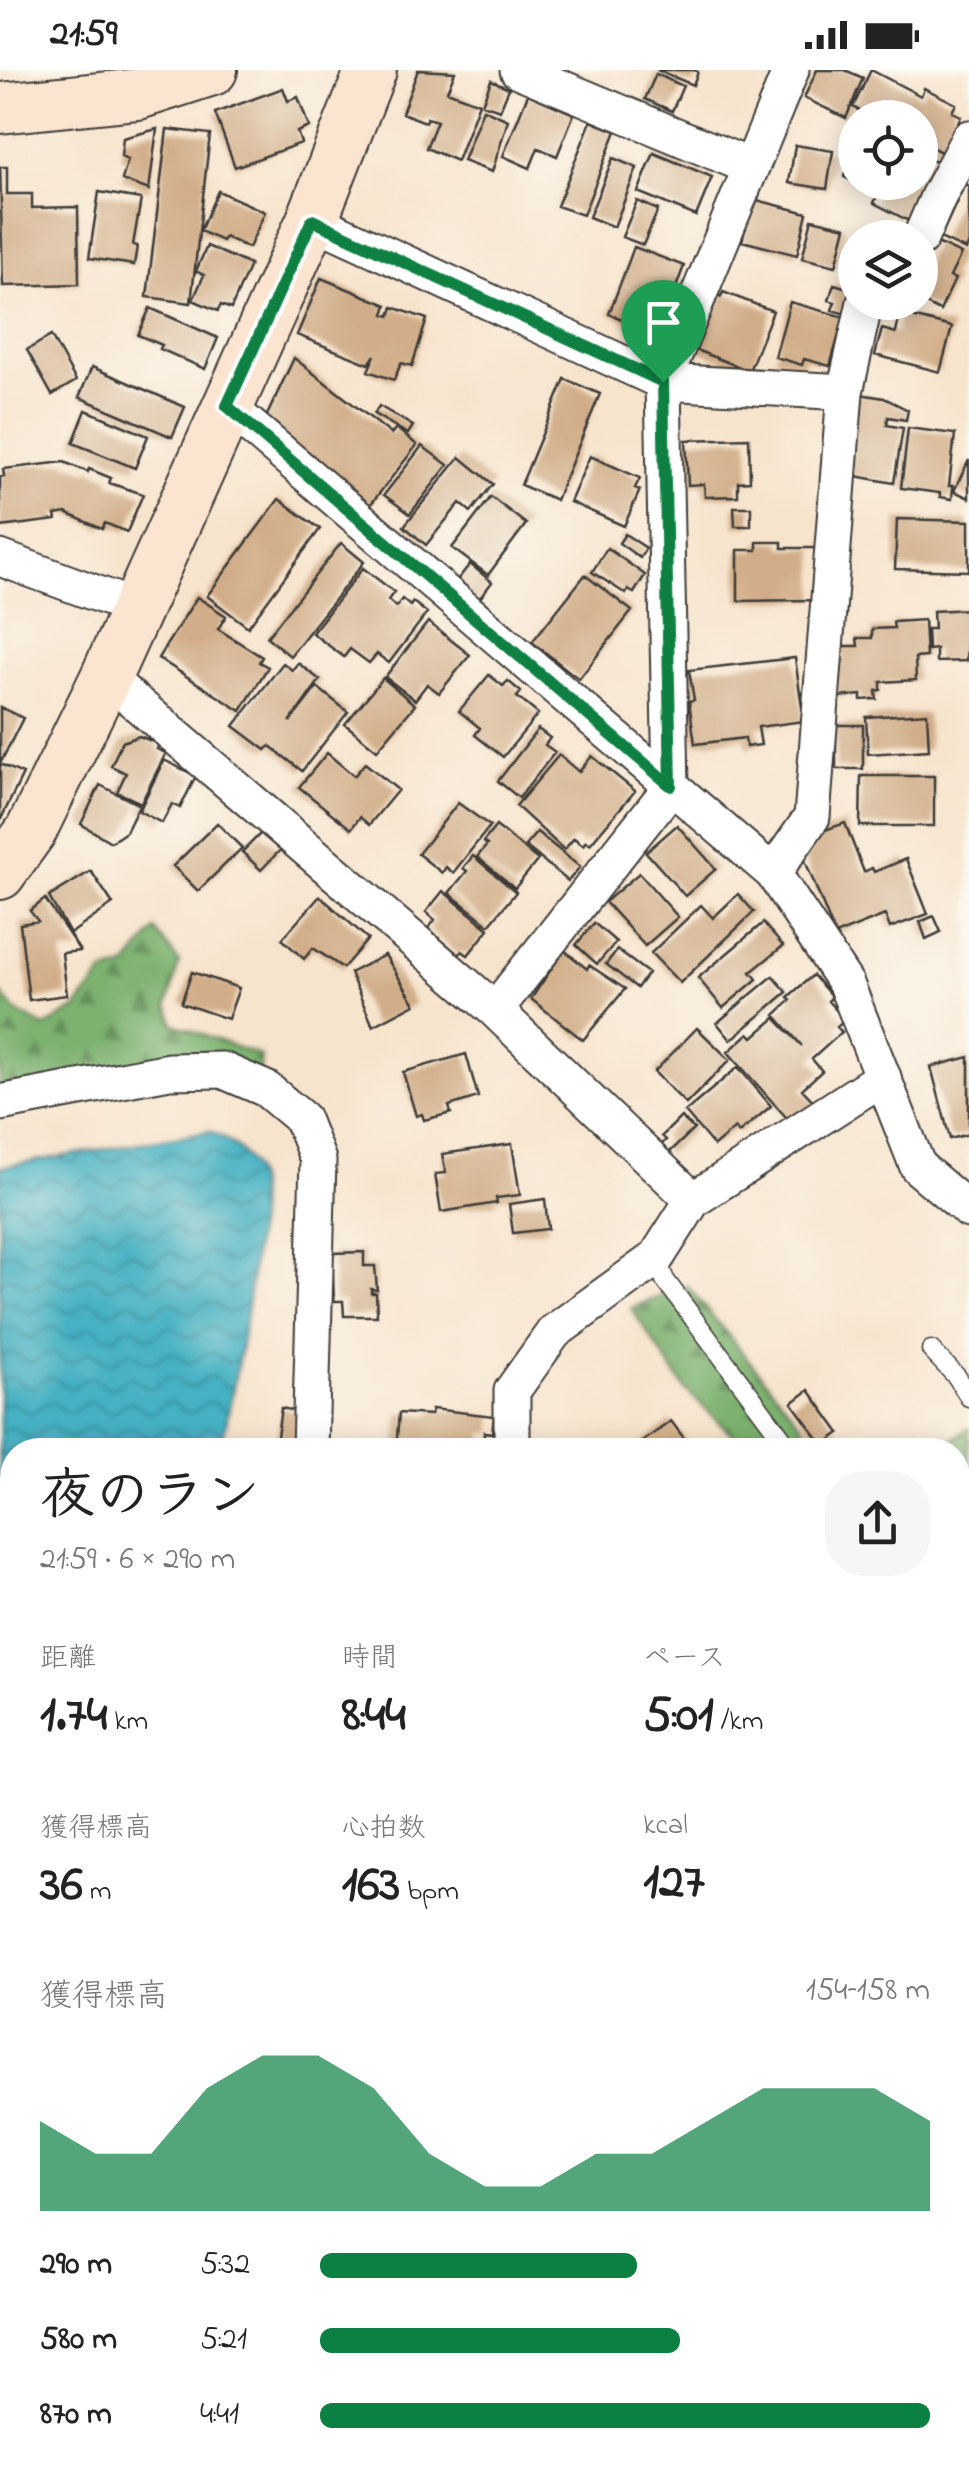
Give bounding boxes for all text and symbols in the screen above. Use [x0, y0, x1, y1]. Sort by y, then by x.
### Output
text: 21:59 [50, 7, 117, 63]
map controls [838, 100, 938, 320]
button: locate [838, 100, 938, 200]
button: layers [838, 220, 938, 320]
pin [621, 280, 706, 383]
icon: arrive [636, 295, 691, 350]
text: 夜のラン [40, 1459, 260, 1539]
button: share [825, 1471, 930, 1576]
text: 21:59 · 6 × 290 m [40, 1537, 235, 1584]
text: 距離 [40, 1639, 96, 1680]
text: 時間 [342, 1639, 398, 1680]
text: ペース [643, 1639, 726, 1680]
text: 1.74 [40, 1680, 107, 1753]
text: 8:44 [342, 1680, 406, 1753]
text: 5:01 [643, 1680, 714, 1753]
text: km [107, 1702, 148, 1743]
text: /km [714, 1702, 763, 1743]
text: kcal [643, 1806, 688, 1847]
text: 獲得標高 [40, 1809, 152, 1850]
text: 心拍数 [342, 1809, 426, 1850]
text: 127 [643, 1847, 705, 1920]
text: 36 [40, 1850, 83, 1923]
text: 163 [342, 1850, 400, 1923]
text: m [83, 1872, 111, 1913]
text: bpm [400, 1872, 459, 1913]
text: 154–158 m [806, 1968, 930, 2015]
text: 獲得標高 [40, 1974, 168, 2021]
text: 290 m [40, 2242, 112, 2289]
text: 5:32 [200, 2242, 250, 2289]
text: 580 m [40, 2317, 117, 2364]
text: 5:21 [200, 2317, 247, 2364]
text: 870 m [40, 2392, 112, 2439]
text: 4:41 [200, 2392, 239, 2439]

